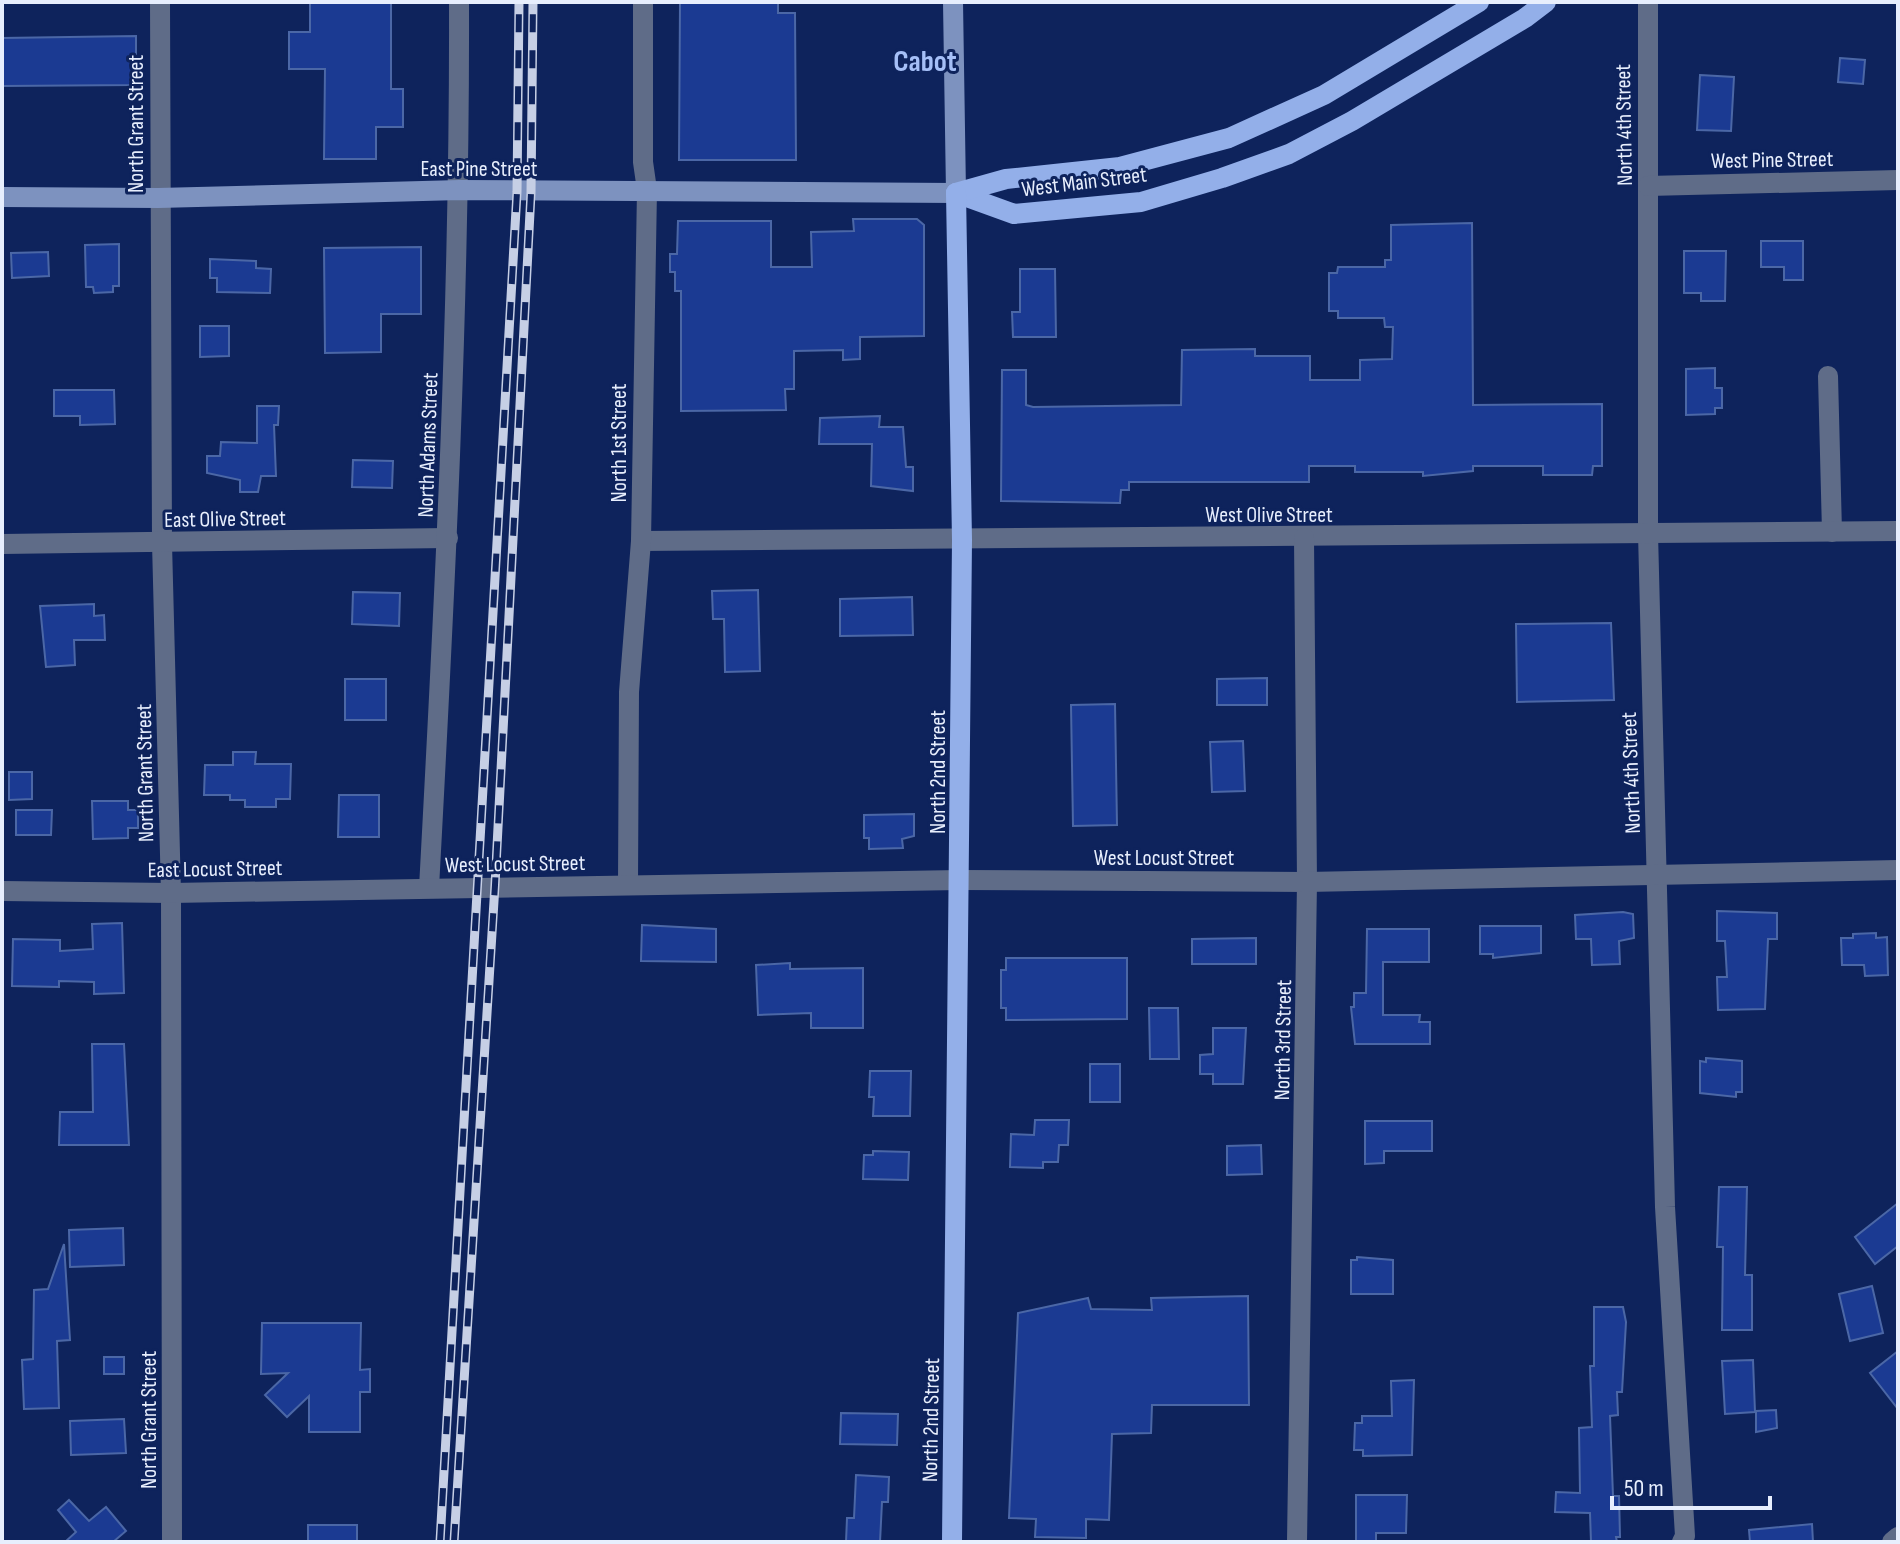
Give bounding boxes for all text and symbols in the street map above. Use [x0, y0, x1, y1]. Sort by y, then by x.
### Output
district label: Cabot [893, 44, 957, 80]
street label: North Grant Street [123, 55, 150, 193]
street label: North 4th Street [1610, 64, 1639, 186]
street label: West Pine Street [1711, 146, 1834, 175]
street label: East Pine Street [421, 156, 538, 183]
street label: West Main Street [1020, 161, 1149, 204]
street label: North Adams Street [412, 372, 445, 518]
street label: North 1st Street [606, 383, 633, 502]
street label: West Olive Street [1205, 502, 1333, 529]
street label: East Olive Street [164, 505, 286, 534]
street label: North Grant Street [131, 703, 160, 842]
street label: North 2nd Street [925, 710, 952, 834]
street label: North 4th Street [1616, 711, 1647, 834]
street label: West Locust Street [1094, 845, 1235, 872]
street label: West Locust Street [445, 850, 586, 879]
street label: East Locust Street [147, 855, 283, 884]
street label: North 3rd Street [1269, 979, 1298, 1101]
street label: North Grant Street [136, 1351, 163, 1489]
street label: North 2nd Street [917, 1357, 946, 1482]
scale bar [1612, 1460, 1770, 1510]
text: 50 m [1624, 1474, 1664, 1503]

